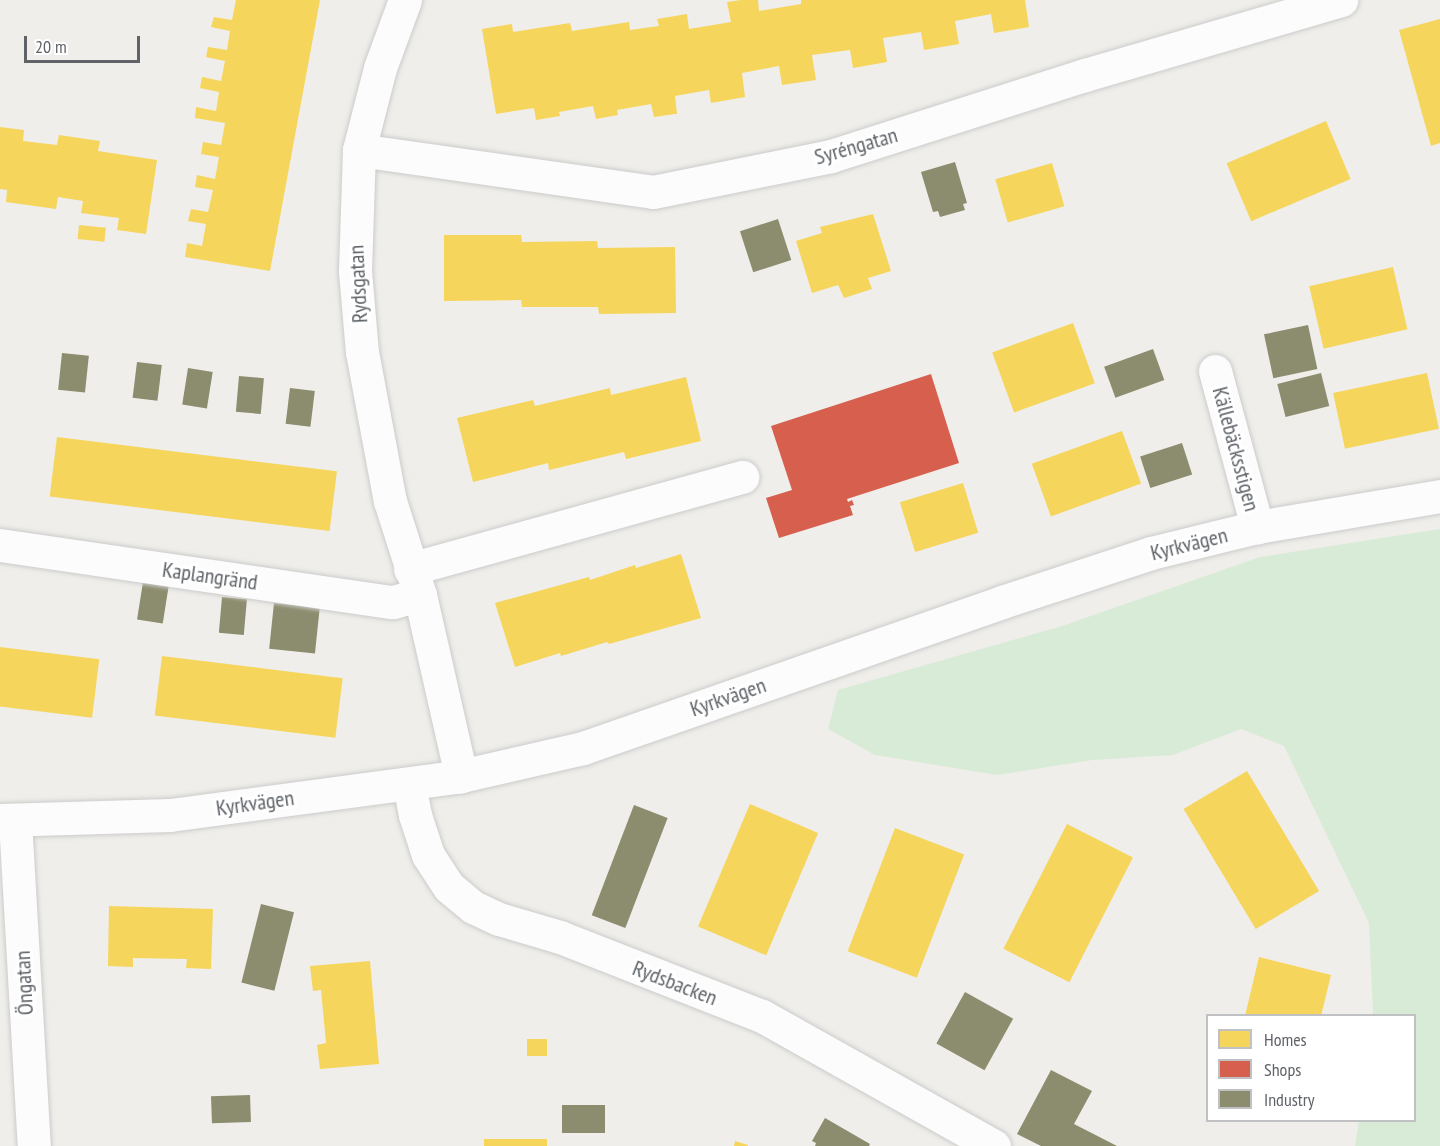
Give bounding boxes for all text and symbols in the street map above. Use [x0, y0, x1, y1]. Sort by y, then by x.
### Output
scale bar [27, 24, 142, 62]
text: 20 m [35, 35, 67, 58]
street label: Syréngatan [811, 122, 901, 170]
street label: Rydsgatan [343, 244, 373, 324]
street label: Källebäcksstigen [1207, 384, 1265, 514]
street label: Kyrkvägen [1148, 522, 1230, 566]
street label: Kaplangränd [161, 556, 259, 596]
street label: Kyrkvägen [687, 672, 769, 722]
street label: Kyrkvägen [214, 784, 296, 822]
street label: Öngatan [9, 950, 39, 1016]
street label: Rydsbacken [629, 955, 721, 1011]
legend [1206, 1014, 1416, 1122]
text: Homes [1264, 1028, 1307, 1051]
text: Shops [1264, 1058, 1301, 1081]
text: Industry [1264, 1088, 1314, 1111]

